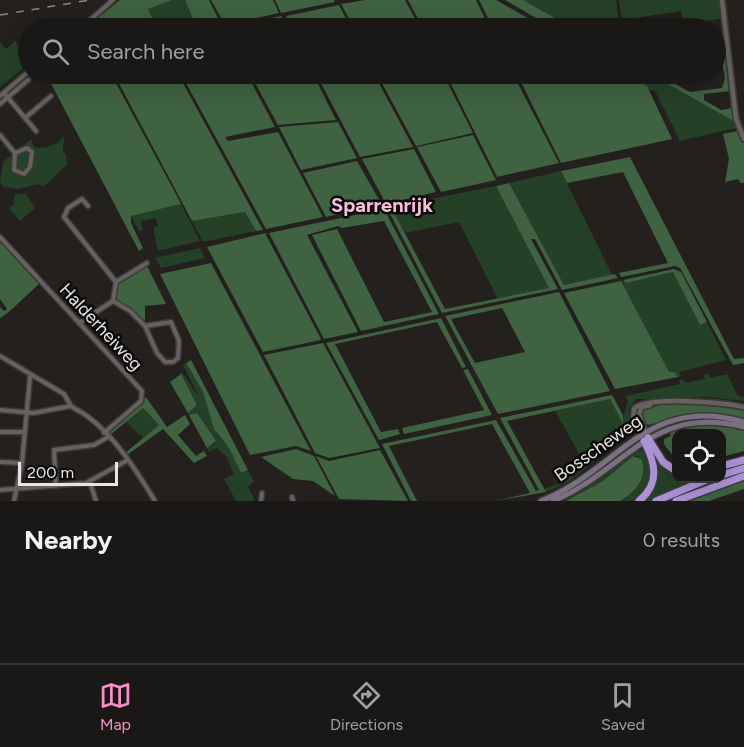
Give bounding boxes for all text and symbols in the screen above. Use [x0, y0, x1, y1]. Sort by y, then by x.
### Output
search box [18, 18, 726, 84]
icon: search [39, 35, 72, 68]
text: Search here [87, 38, 205, 65]
district label: Sparrenrijk [331, 193, 433, 217]
street label: Halderheiweg [55, 279, 147, 375]
street label: Bosscheweg [550, 410, 646, 486]
map controls [672, 429, 726, 483]
button: locate [672, 429, 726, 483]
scale bar [18, 459, 118, 486]
text: 200 m [27, 463, 74, 482]
text: Nearby [24, 524, 112, 556]
text: 0 results [643, 528, 720, 552]
tab: Map [99, 679, 132, 734]
tab: Directions [330, 679, 403, 734]
tab: Saved [601, 679, 645, 734]

